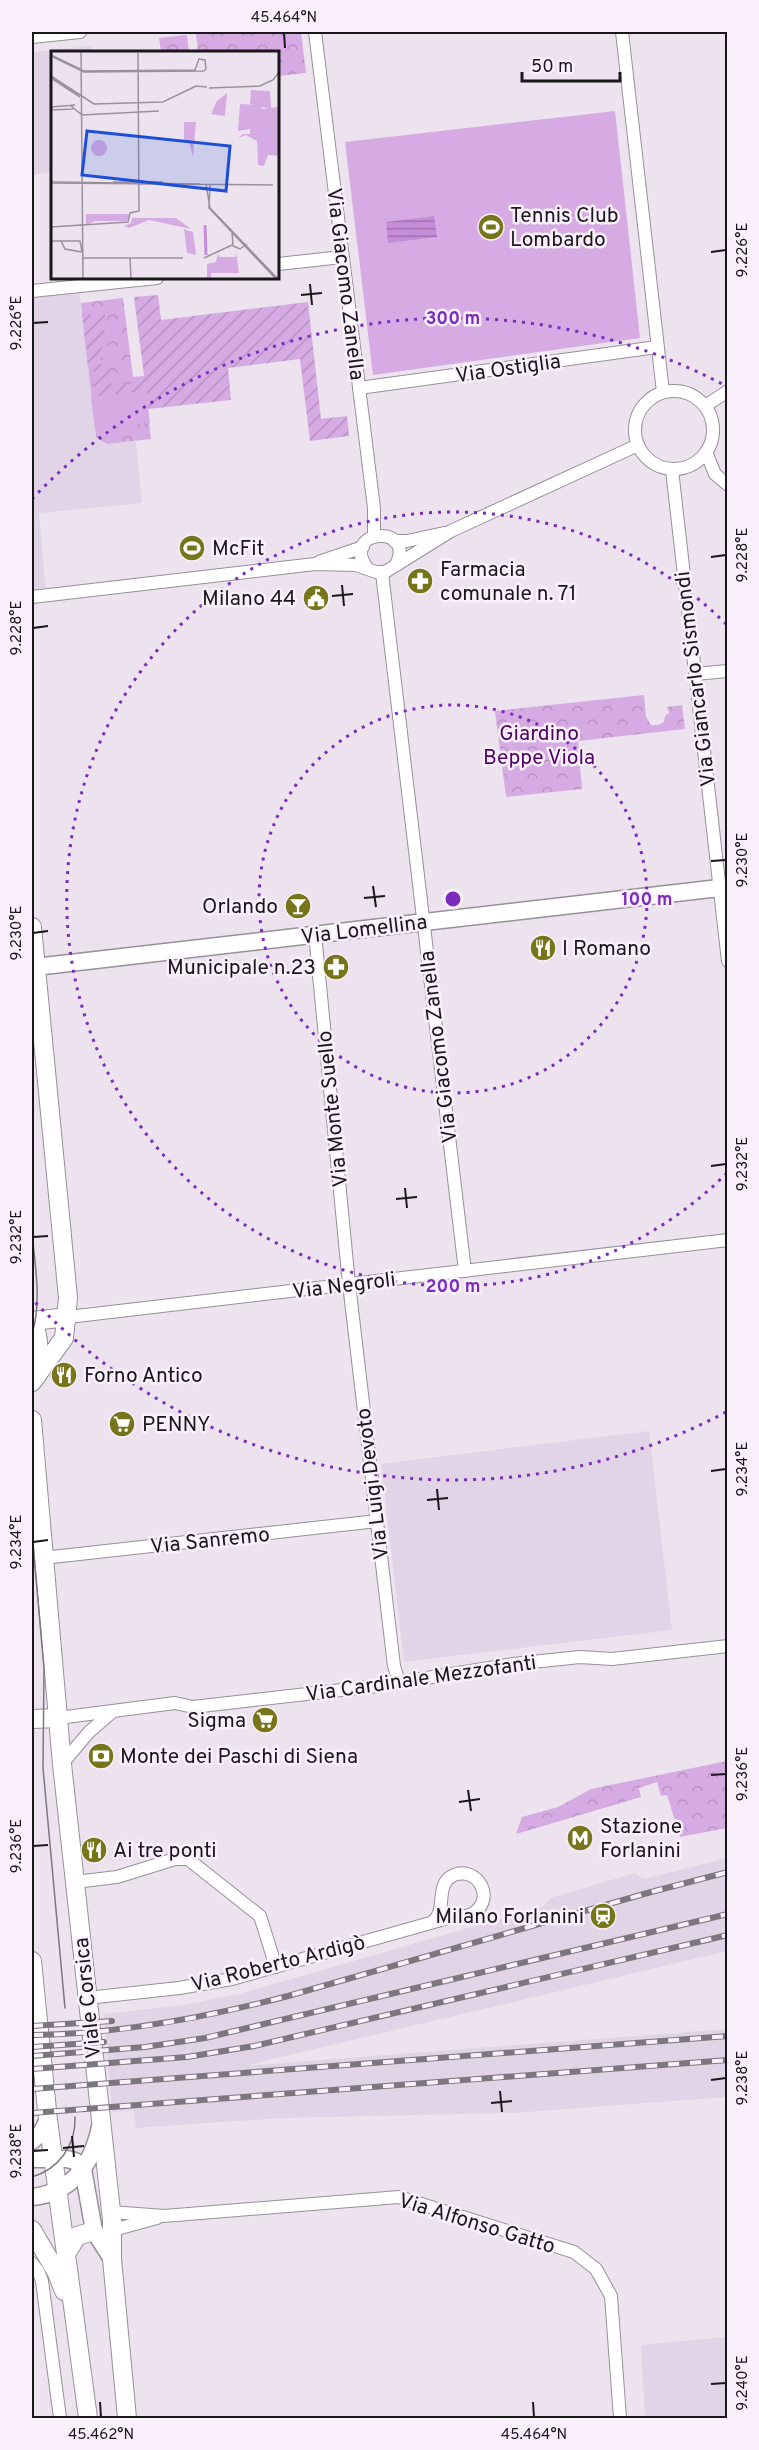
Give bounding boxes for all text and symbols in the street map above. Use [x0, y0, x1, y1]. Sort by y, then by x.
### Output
text: 45.464°N [251, 9, 317, 28]
scale bar [522, 45, 620, 83]
inset map [51, 51, 279, 279]
text: 50 m [531, 56, 573, 79]
street label: Via Giacomo Zanella [319, 186, 370, 382]
place label: Tennis Club Lombardo [510, 203, 619, 254]
sports icon: Tennis Club Lombardo [476, 212, 506, 242]
text: 9.226°E [734, 223, 753, 277]
text: 9.226°E [8, 296, 27, 350]
text: 300 m [426, 308, 480, 331]
street label: Via Ostiglia [454, 349, 563, 390]
text: 9.228°E [734, 528, 753, 582]
sports icon: McFit [177, 533, 207, 563]
place label: McFit [212, 536, 265, 563]
place label: Farmacia comunale n. 71 [440, 557, 577, 608]
pharmacy icon: Farmacia comunale n. 71 [405, 566, 435, 596]
street label: Via Giancarlo Sismondi [670, 570, 723, 788]
public building icon: Milano 44 [301, 583, 331, 613]
place label: Milano 44 [202, 586, 296, 613]
text: 9.228°E [8, 601, 27, 655]
park label: Giardino Beppe Viola [483, 721, 595, 772]
text: 9.230°E [734, 832, 753, 888]
centre of rings [443, 889, 463, 909]
text: 100 m [621, 889, 673, 912]
bar icon: Orlando [283, 891, 313, 921]
place label: Orlando [202, 894, 278, 921]
text: 9.230°E [8, 905, 27, 961]
street label: Via Lomellina [299, 909, 429, 952]
restaurant icon: I Romano [528, 933, 558, 963]
place label: I Romano [562, 936, 651, 963]
street label: Via Giacomo Zanella [414, 949, 465, 1145]
pharmacy icon: Municipale n.23 [321, 952, 351, 982]
place label: Municipale n.23 [167, 955, 316, 982]
street label: Via Monte Suello [312, 1029, 355, 1188]
text: 9.232°E [734, 1137, 753, 1191]
text: 9.232°E [8, 1210, 27, 1264]
street label: Via Negroli [291, 1267, 397, 1306]
text: 200 m [425, 1276, 481, 1299]
restaurant icon: Forno Antico [49, 1360, 79, 1390]
place label: Forno Antico [84, 1363, 203, 1390]
street label: Via Luigi Devoto [351, 1406, 396, 1561]
supermarket icon: PENNY [107, 1409, 137, 1439]
place label: PENNY [142, 1412, 210, 1439]
text: 9.234°E [734, 1442, 753, 1496]
text: 9.234°E [8, 1515, 27, 1569]
street label: Via Sanremo [149, 1522, 271, 1561]
street label: Via Cardinale Mezzofanti [304, 1650, 538, 1709]
supermarket icon: Sigma [250, 1705, 280, 1735]
place label: Sigma [187, 1708, 246, 1735]
bank icon: Monte dei Paschi di Siena [86, 1741, 116, 1771]
place label: Monte dei Paschi di Siena [120, 1744, 358, 1771]
text: 9.236°E [734, 1747, 753, 1801]
place label: Stazione Forlanini [600, 1814, 682, 1865]
text: 9.236°E [8, 1819, 27, 1873]
metro station icon: Stazione Forlanini [565, 1823, 595, 1853]
restaurant icon: Ai tre ponti [79, 1835, 109, 1865]
place label: Ai tre ponti [113, 1838, 217, 1865]
station icon: Milano Forlanini [588, 1901, 618, 1931]
place label: Milano Forlanini [435, 1904, 584, 1931]
street label: Via Roberto Ardigò [188, 1930, 368, 1999]
street label: Viale Corsica [69, 1936, 108, 2060]
text: 9.238°E [734, 2051, 753, 2105]
text: 9.238°E [8, 2124, 27, 2178]
street label: Via Alfonso Gatto [395, 2188, 558, 2261]
text: 9.240°E [734, 2355, 753, 2411]
text: 45.462°N [68, 2426, 134, 2445]
text: 45.464°N [501, 2426, 567, 2445]

